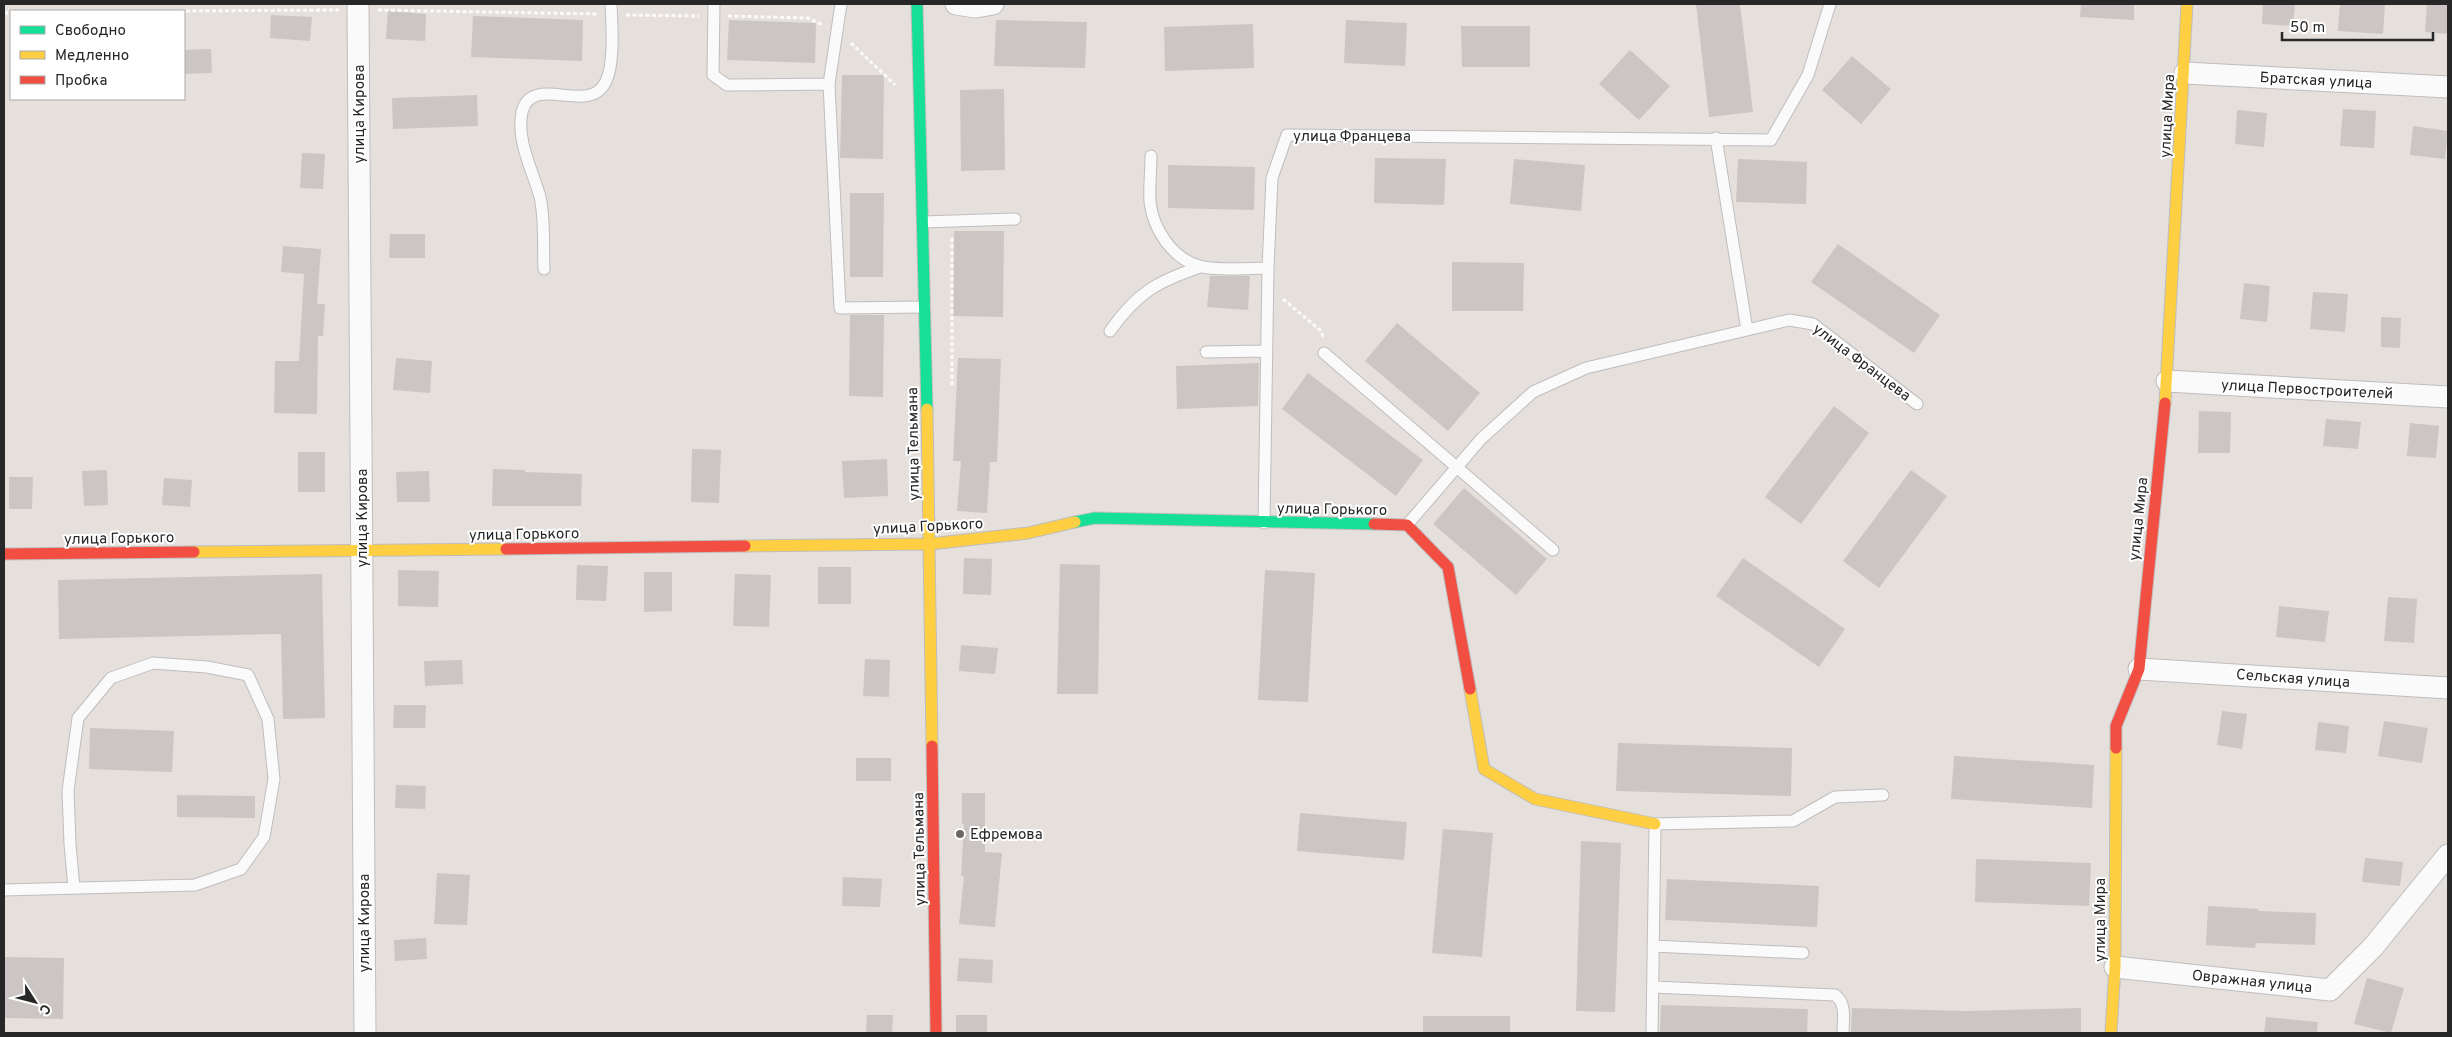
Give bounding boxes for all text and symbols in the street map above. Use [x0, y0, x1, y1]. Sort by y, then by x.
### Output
legend [10, 10, 185, 100]
scale bar [2282, 10, 2433, 42]
text: 50 m [2290, 19, 2325, 38]
text: Свободно [55, 22, 126, 41]
text: Медленно [55, 47, 129, 66]
street label: улица Кирова [351, 65, 370, 163]
street label: Братская улица [2259, 69, 2373, 94]
text: Пробка [55, 72, 107, 91]
street label: улица Мира [2157, 74, 2180, 159]
street label: улица Францева [1293, 128, 1411, 147]
street label: улица Францева [1808, 320, 1914, 406]
street label: улица Первостроителей [2220, 376, 2394, 404]
street label: улица Тельмана [904, 387, 925, 501]
street label: улица Кирова [354, 469, 373, 567]
street label: улица Мира [2126, 476, 2153, 562]
street label: улица Горького [1277, 500, 1387, 521]
street label: улица Горького [872, 515, 984, 540]
street label: улица Горького [469, 525, 579, 546]
street label: улица Горького [64, 529, 174, 550]
street label: Сельская улица [2235, 666, 2351, 693]
street label: улица Тельмана [910, 792, 931, 906]
place label: Ефремова [970, 826, 1043, 845]
marker: Ефремова [954, 828, 966, 840]
street label: улица Кирова [356, 874, 375, 972]
street label: улица Мира [2092, 878, 2111, 962]
street label: Овражная улица [2191, 967, 2313, 998]
north arrow [10, 977, 60, 1027]
text: С [35, 1000, 54, 1017]

